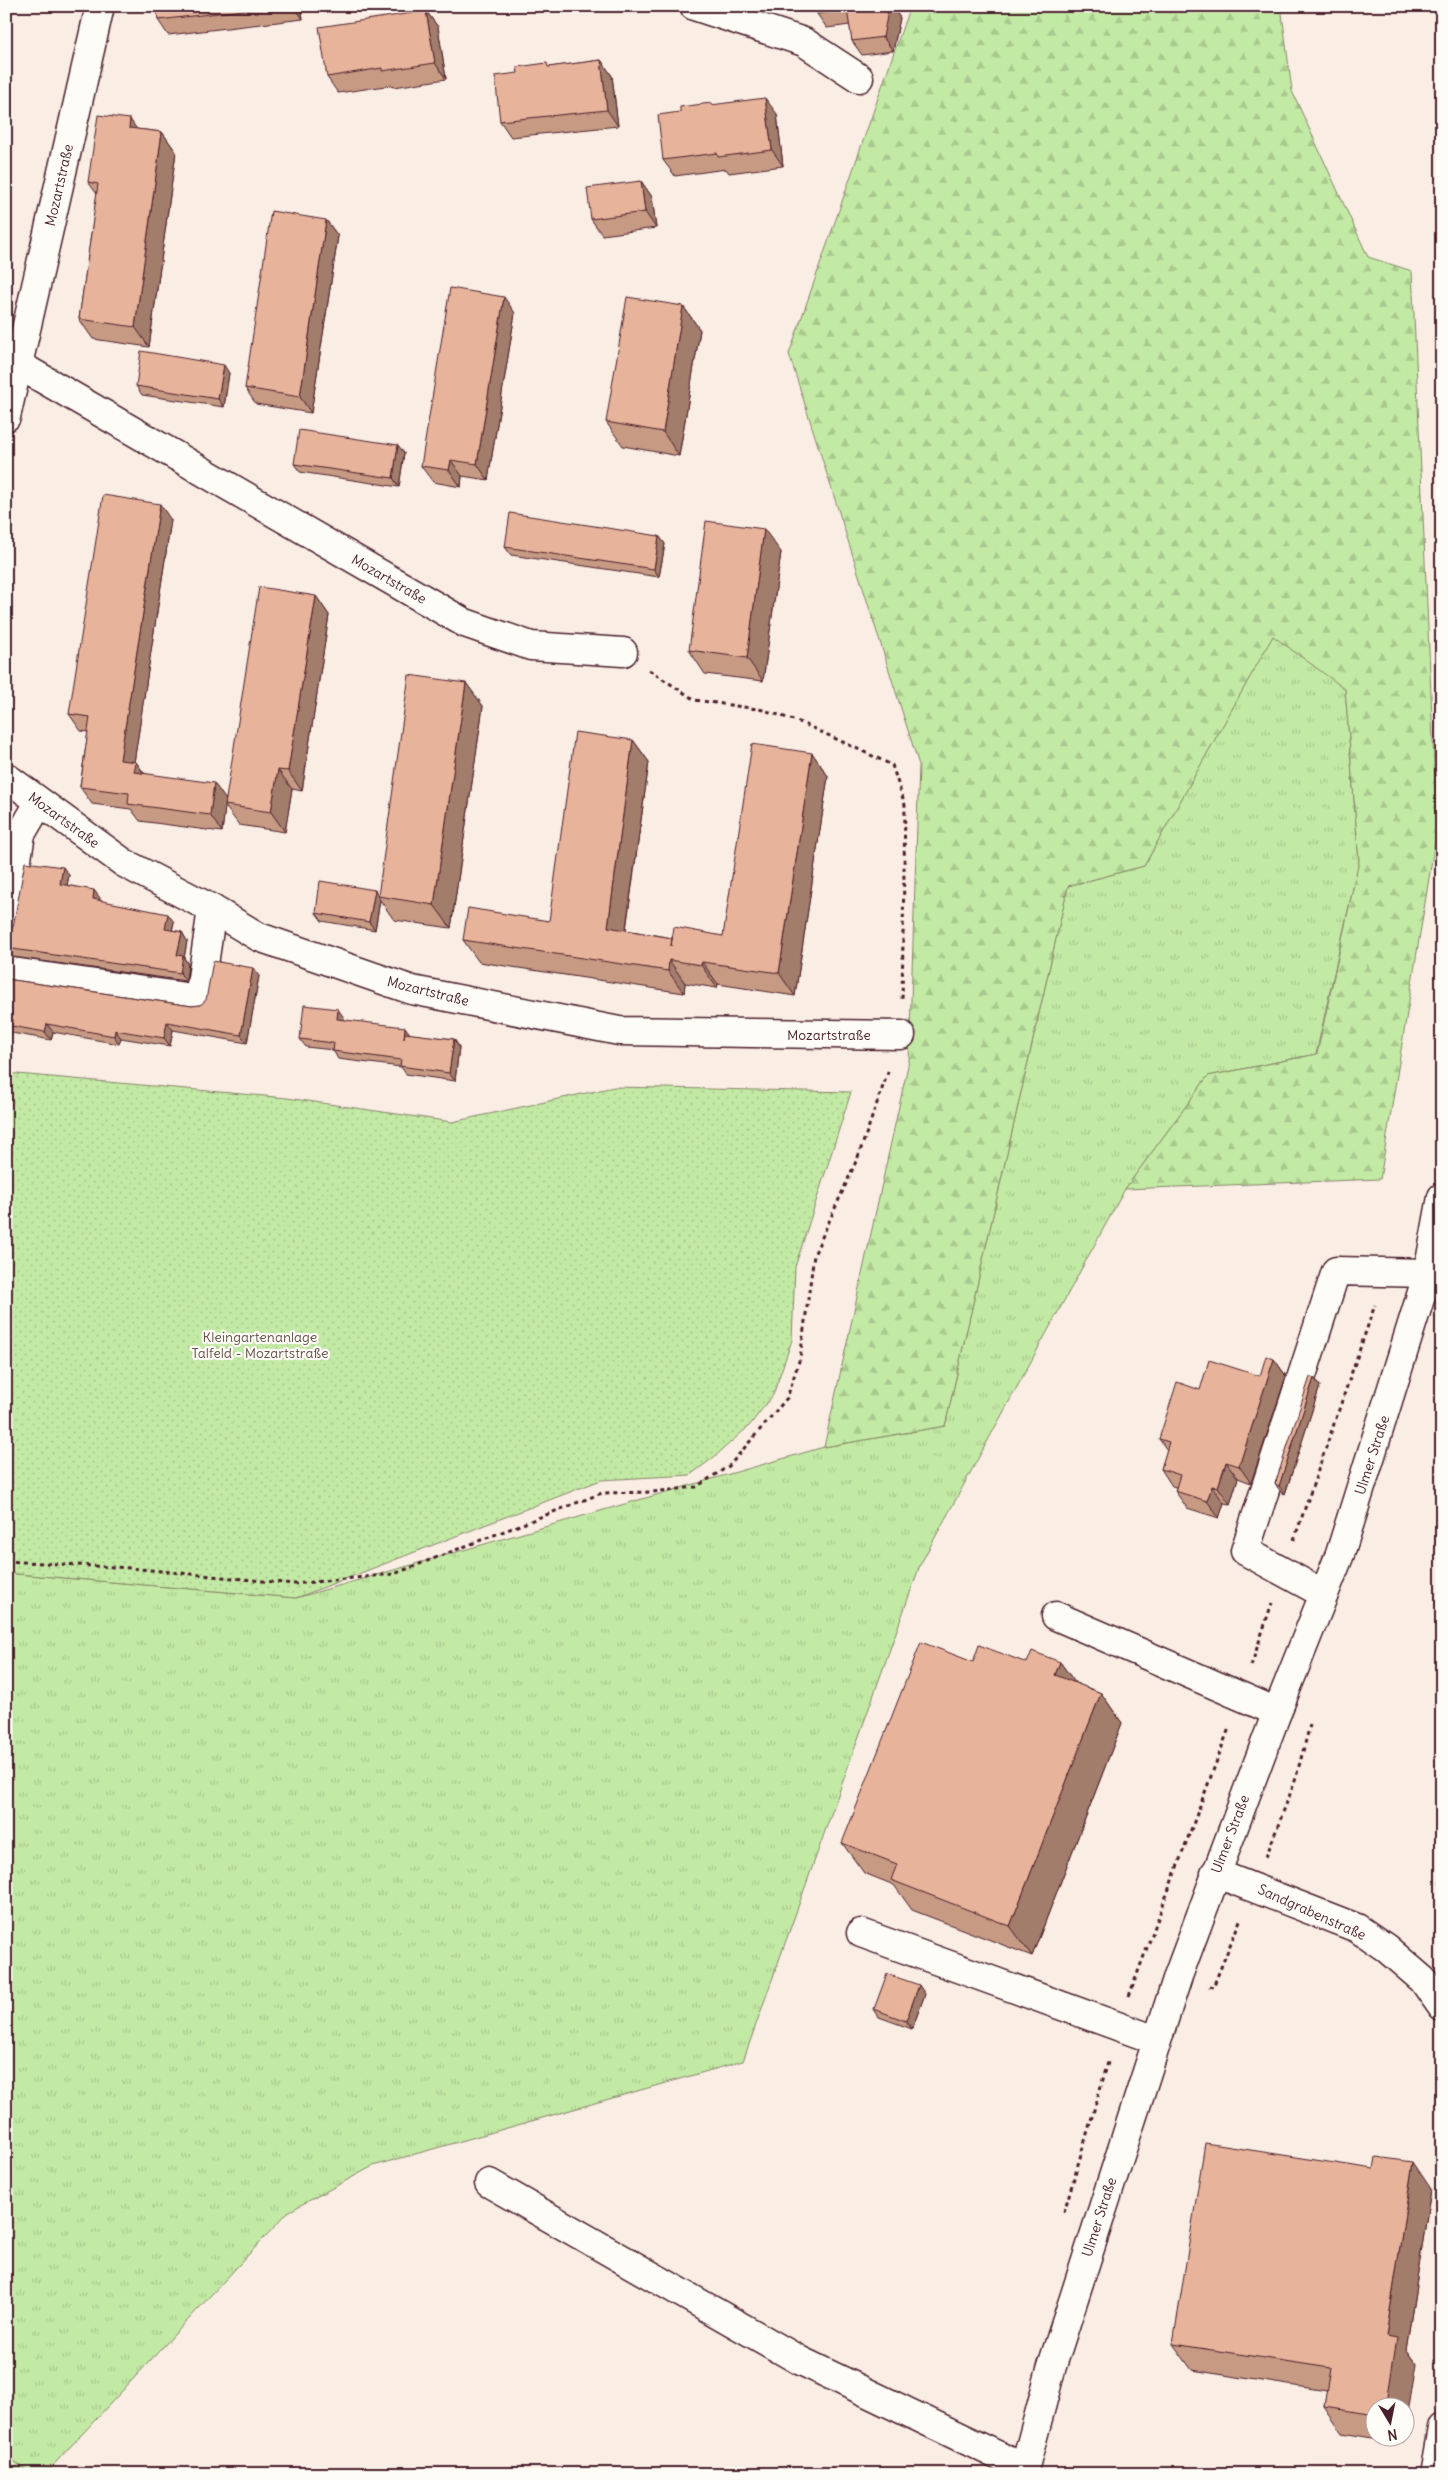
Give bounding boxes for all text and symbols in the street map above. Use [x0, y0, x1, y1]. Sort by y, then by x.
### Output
street label: Mozartstraße [41, 142, 77, 228]
street label: Mozartstraße [348, 550, 430, 608]
street label: Mozartstraße [25, 788, 103, 852]
street label: Mozartstraße [385, 972, 471, 1010]
street label: Mozartstraße [787, 1026, 871, 1044]
park label: Kleingartenanlage Talfeld - Mozartstraße [191, 1328, 329, 1362]
street label: Ulmer Straße [1351, 1413, 1393, 1497]
street label: Ulmer Straße [1207, 1792, 1253, 1876]
street label: Sandgrabenstraße [1255, 1880, 1369, 1944]
street label: Ulmer Straße [1078, 2175, 1120, 2259]
north arrow [1366, 2398, 1416, 2448]
text: N [1386, 2425, 1399, 2445]

